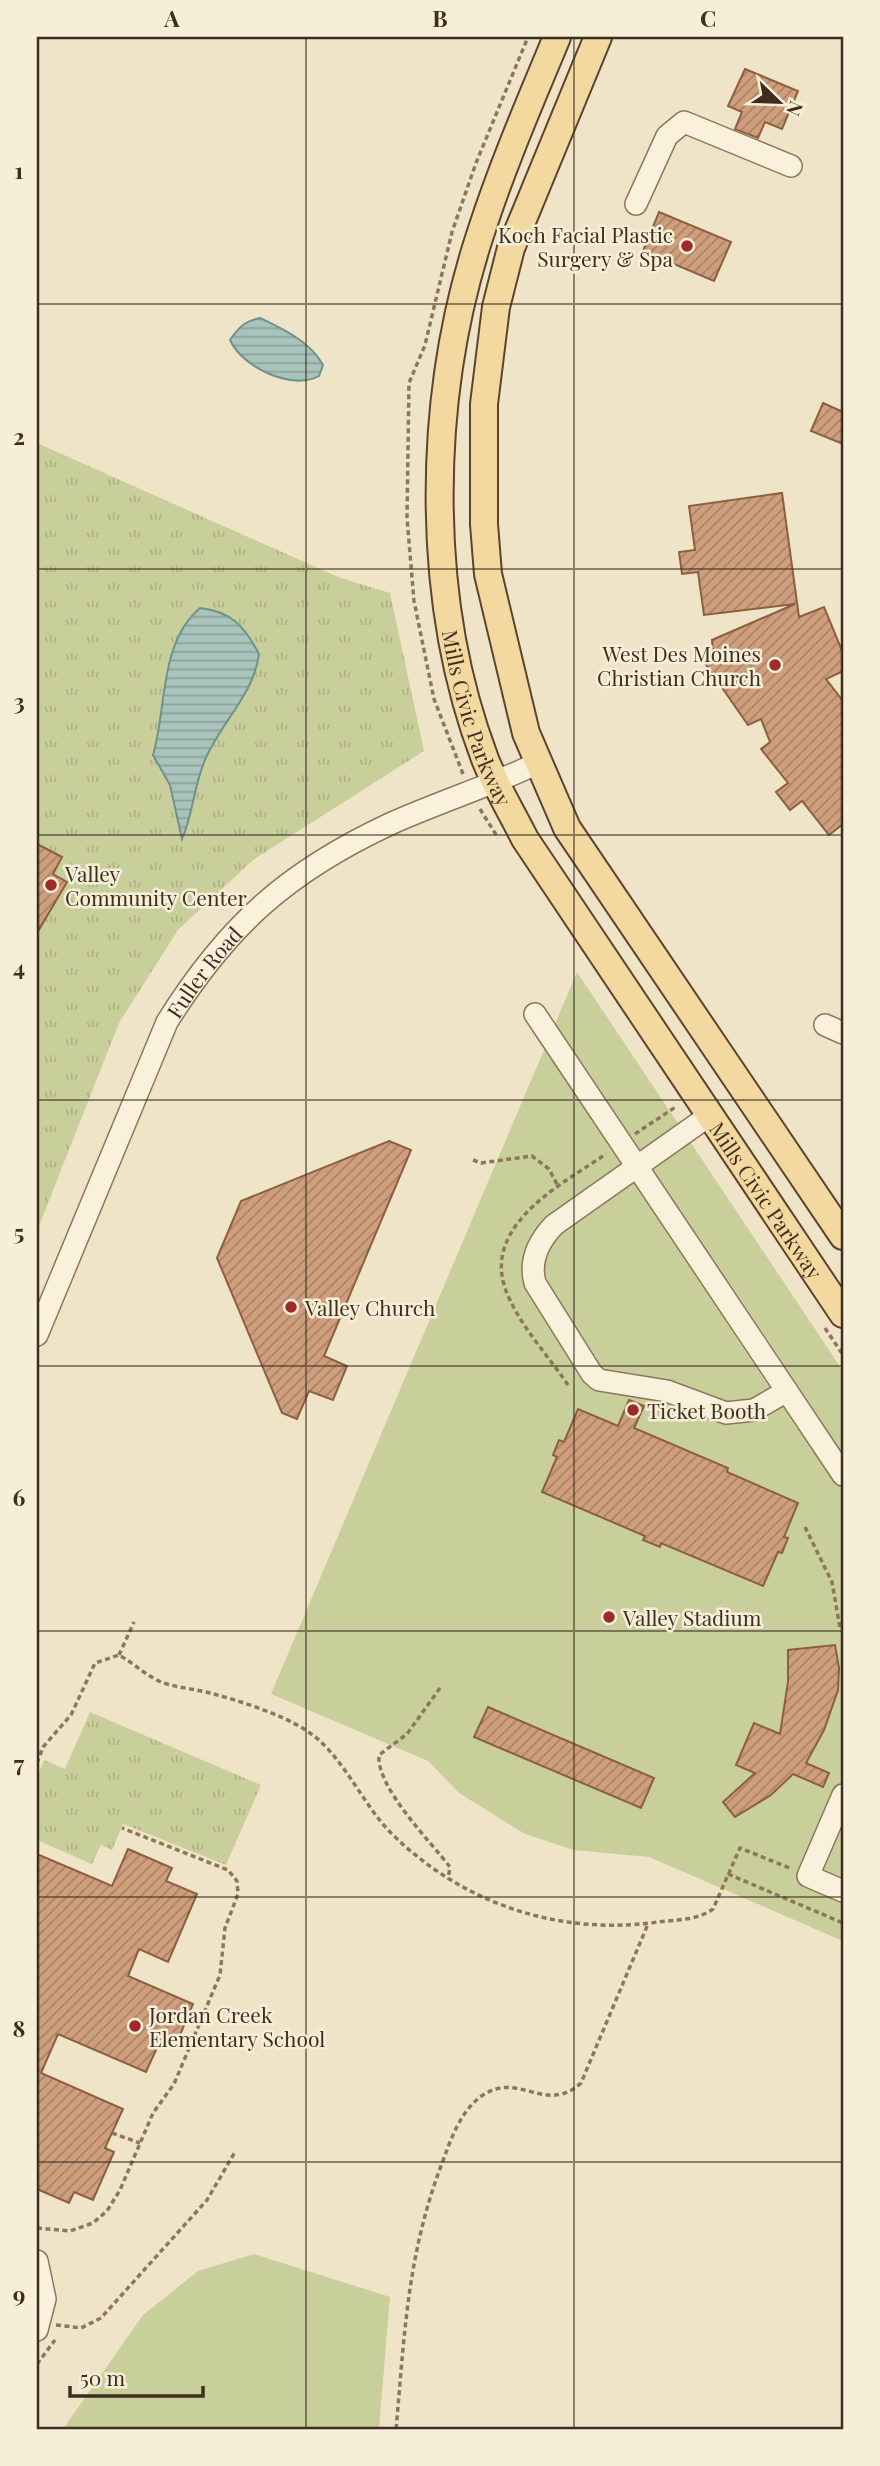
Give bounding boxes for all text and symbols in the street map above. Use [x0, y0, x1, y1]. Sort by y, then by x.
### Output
text: A [163, 2, 180, 33]
text: B [432, 2, 448, 33]
text: C [700, 2, 716, 33]
north arrow [744, 66, 814, 136]
text: N [781, 98, 810, 121]
text: 1 [15, 154, 24, 185]
place label: Koch Facial Plastic Surgery & Spa [498, 220, 674, 272]
marker: Koch Facial Plastic Surgery & Spa [679, 238, 695, 254]
text: 2 [13, 420, 25, 451]
street label: Mills Civic Parkway [437, 627, 519, 811]
place label: West Des Moines Christian Church [597, 639, 762, 691]
marker: West Des Moines Christian Church [767, 657, 783, 673]
text: 3 [13, 685, 25, 716]
place label: Valley Community Center [64, 859, 248, 911]
marker: Valley Community Center [43, 877, 59, 893]
street label: Fuller Road [159, 920, 247, 1023]
text: 4 [13, 951, 25, 982]
street label: Mills Civic Parkway [704, 1116, 830, 1285]
text: 5 [14, 1216, 24, 1247]
place label: Valley Church [304, 1293, 436, 1321]
marker: Valley Church [283, 1299, 299, 1315]
place label: Ticket Booth [647, 1396, 767, 1424]
marker: Ticket Booth [625, 1402, 641, 1418]
text: 6 [13, 1481, 26, 1512]
place label: Valley Stadium [622, 1603, 762, 1631]
marker: Valley Stadium [601, 1609, 617, 1625]
text: 7 [14, 1747, 25, 1778]
place label: Jordan Creek Elementary School [148, 2000, 325, 2052]
text: 8 [13, 2012, 25, 2043]
marker: Jordan Creek Elementary School [127, 2018, 143, 2034]
text: 9 [13, 2278, 25, 2309]
scale bar [70, 2354, 203, 2398]
text: 50 m [80, 2363, 126, 2391]

